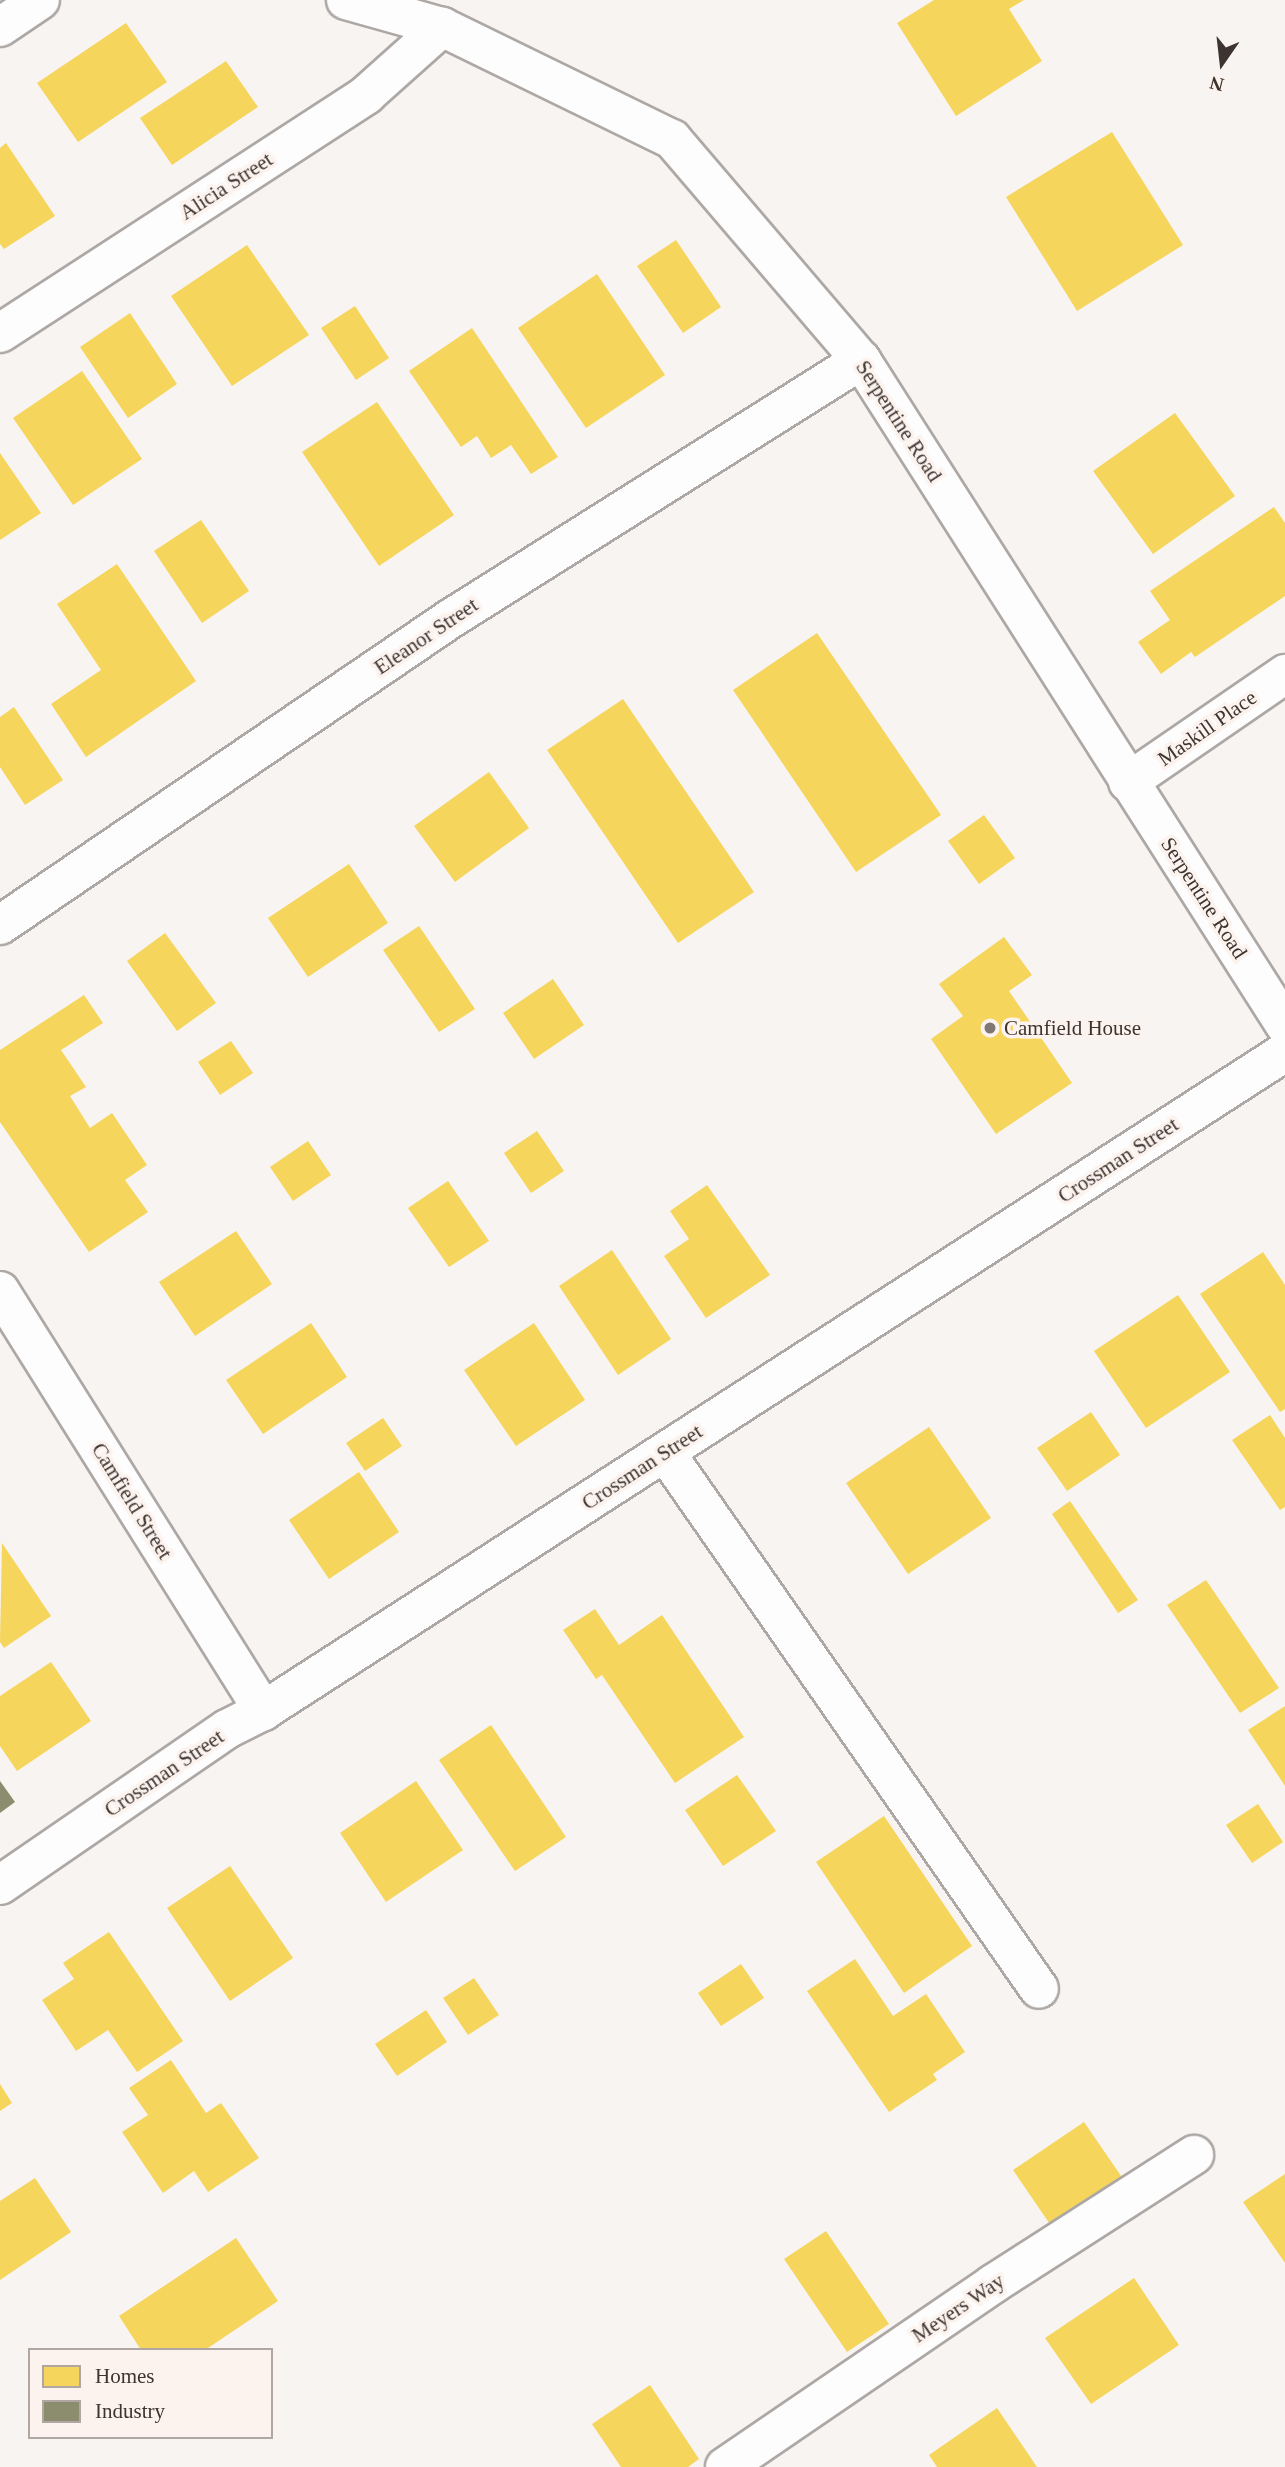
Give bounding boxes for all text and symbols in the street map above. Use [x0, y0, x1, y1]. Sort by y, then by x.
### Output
north arrow [1187, 28, 1257, 98]
text: N [1208, 72, 1226, 96]
street label: Alicia Street [175, 147, 277, 225]
street label: Serpentine Road [850, 356, 948, 486]
street label: Eleanor Street [369, 592, 483, 680]
street label: Maskill Place [1153, 685, 1261, 771]
street label: Serpentine Road [1155, 833, 1253, 963]
place label: Camfield House [1004, 1015, 1141, 1041]
marker: Camfield House [982, 1020, 998, 1036]
street label: Crossman Street [1053, 1112, 1183, 1208]
street label: Crossman Street [577, 1419, 707, 1515]
street label: Camfield Street [86, 1438, 178, 1564]
street label: Crossman Street [100, 1724, 228, 1822]
street label: Meyers Way [907, 2268, 1009, 2348]
legend [28, 2348, 273, 2439]
text: Homes [95, 2364, 155, 2388]
text: Industry [95, 2399, 165, 2423]

